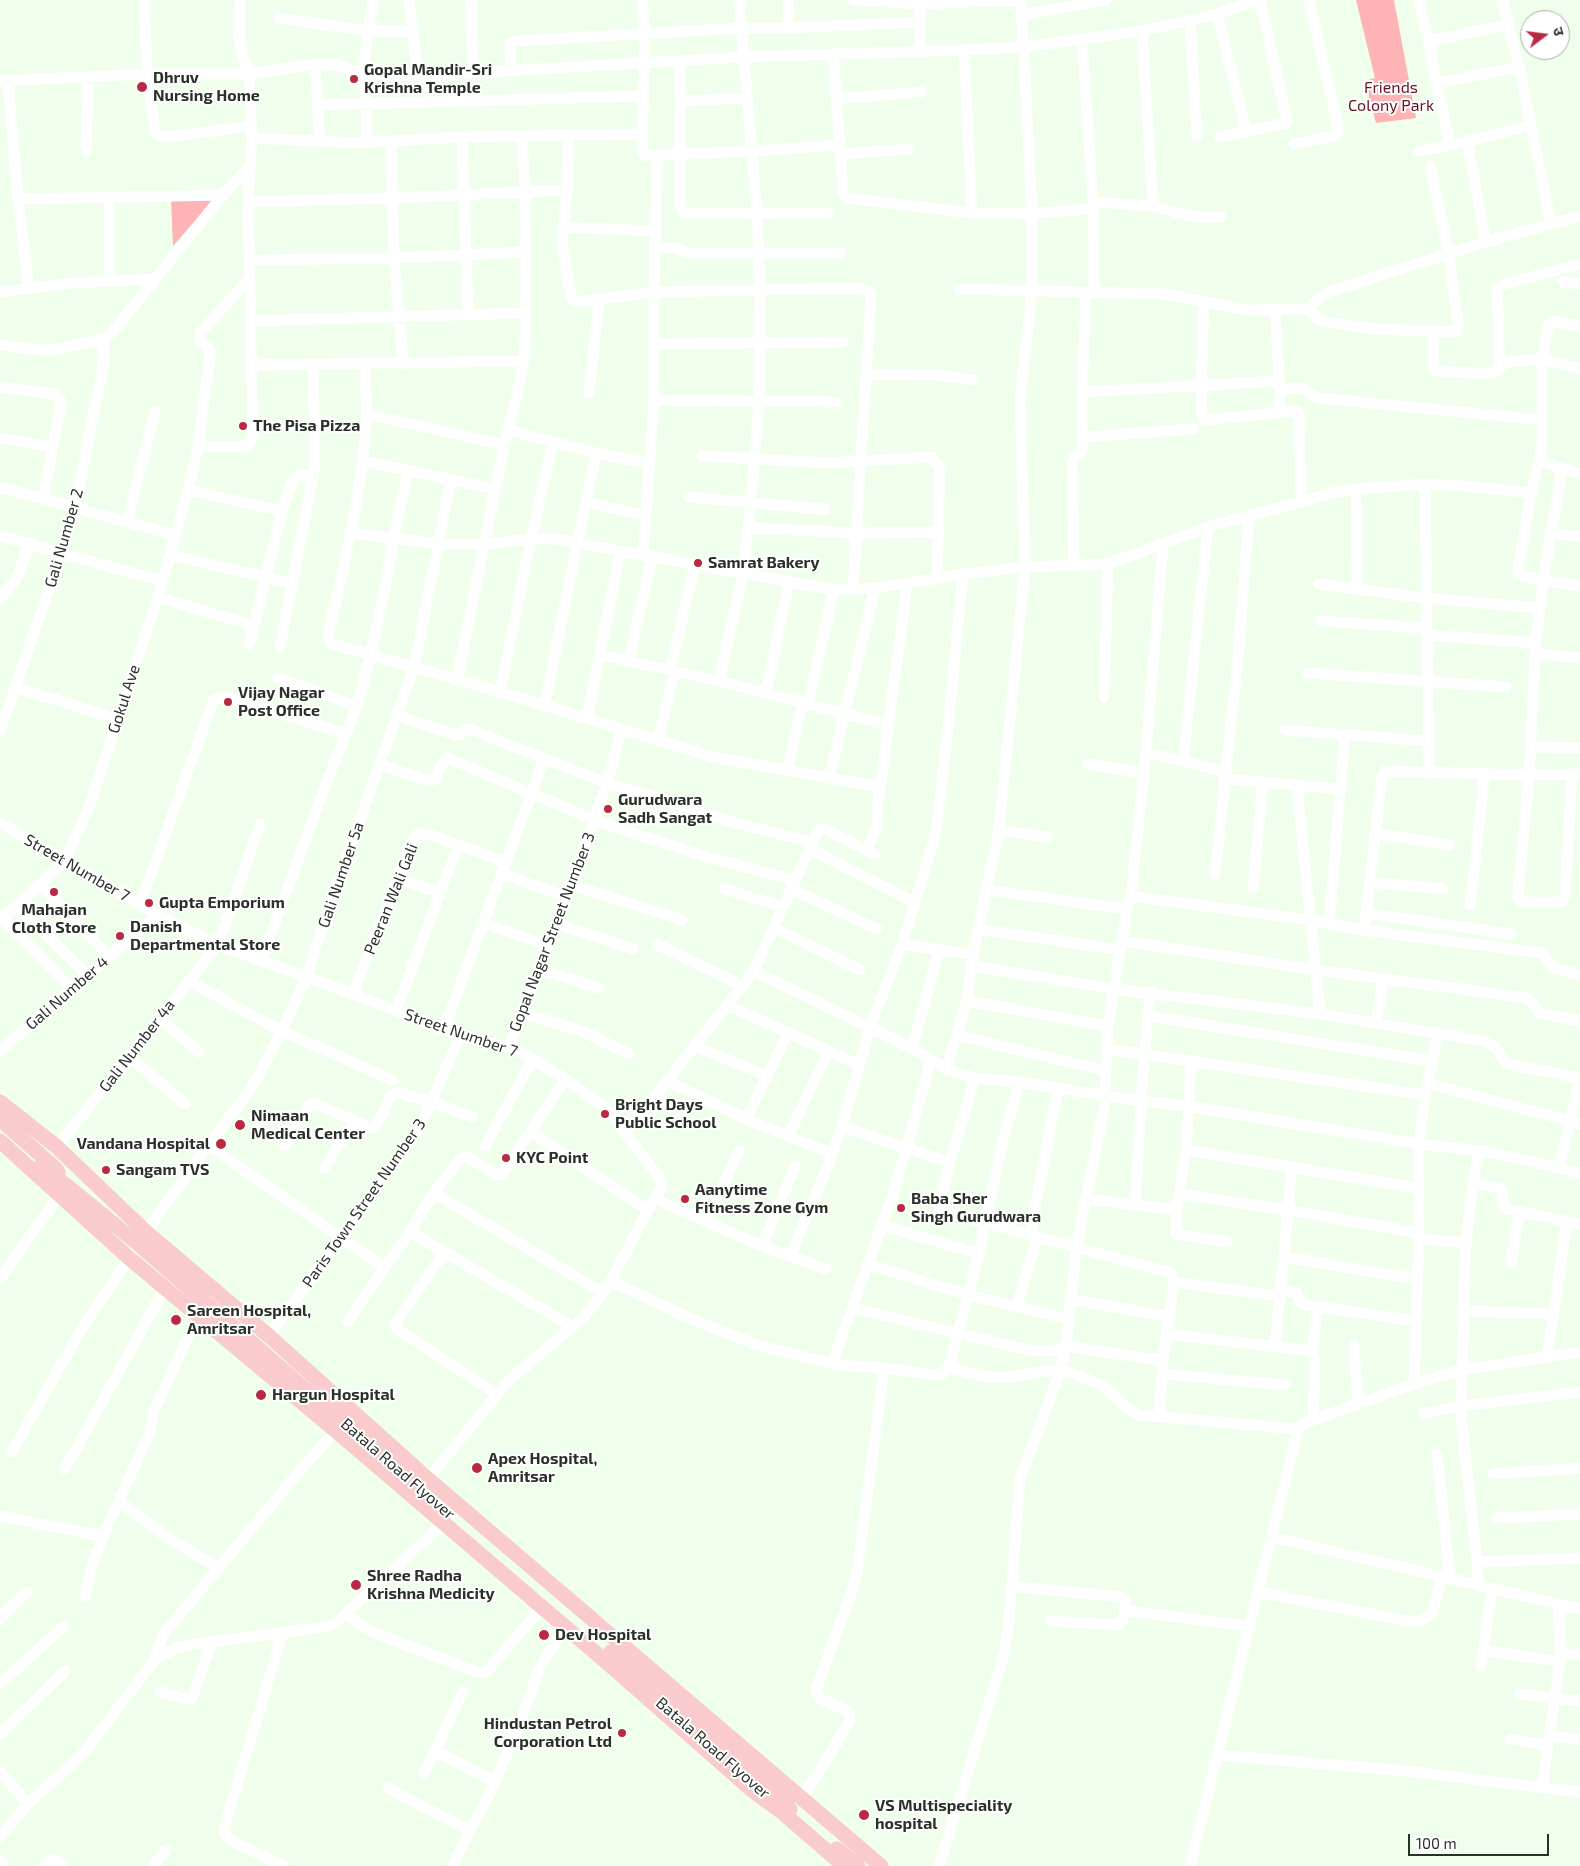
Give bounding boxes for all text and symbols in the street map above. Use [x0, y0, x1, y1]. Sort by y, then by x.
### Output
north arrow [1520, 10, 1570, 60]
text: उ [1550, 25, 1568, 37]
place label: Gopal Mandir-Sri Krishna Temple [364, 60, 492, 98]
place label: Dhruv Nursing Home [153, 68, 260, 106]
marker: Gopal Mandir-Sri Krishna Temple [348, 73, 360, 85]
park label: Friends Colony Park [1348, 78, 1434, 116]
marker: Dhruv Nursing Home [135, 80, 149, 94]
place label: The Pisa Pizza [253, 416, 360, 436]
marker: The Pisa Pizza [237, 420, 249, 432]
street label: Gali Number 2 [41, 486, 87, 590]
place label: Samrat Bakery [708, 553, 819, 573]
marker: Samrat Bakery [692, 557, 704, 569]
street label: Gokul Ave [104, 662, 144, 736]
place label: Vijay Nagar Post Office [238, 683, 325, 721]
marker: Vijay Nagar Post Office [222, 696, 234, 708]
place label: Gurudwara Sadh Sangat [618, 790, 712, 828]
marker: Gurudwara Sadh Sangat [602, 803, 614, 815]
street label: Gali Number 5a [314, 820, 368, 930]
street label: Gopal Nagar Street Number 3 [505, 829, 599, 1035]
street label: Street Number 7 [21, 830, 133, 906]
street label: Peeran Wali Gali [360, 841, 422, 957]
marker: Mahajan Cloth Store [48, 886, 60, 898]
place label: Gupta Emporium [159, 893, 285, 913]
marker: Gupta Emporium [143, 897, 155, 909]
place label: Mahajan Cloth Store [12, 900, 96, 938]
place label: Danish Departmental Store [130, 917, 280, 955]
marker: Danish Departmental Store [114, 930, 126, 942]
street label: Gali Number 4 [22, 952, 112, 1034]
street label: Gali Number 4a [95, 996, 179, 1096]
street label: Street Number 7 [402, 1005, 520, 1061]
place label: Bright Days Public School [615, 1095, 716, 1133]
place label: Nimaan Medical Center [251, 1106, 365, 1144]
marker: Bright Days Public School [599, 1108, 611, 1120]
street label: Paris Town Street Number 3 [298, 1115, 430, 1291]
marker: Nimaan Medical Center [233, 1118, 247, 1132]
place label: Vandana Hospital [77, 1134, 210, 1154]
marker: Vandana Hospital [214, 1137, 228, 1151]
place label: KYC Point [516, 1148, 588, 1168]
marker: KYC Point [500, 1152, 512, 1164]
place label: Sangam TVS [116, 1160, 209, 1180]
marker: Sangam TVS [100, 1164, 112, 1176]
place label: Aanytime Fitness Zone Gym [695, 1180, 828, 1218]
place label: Baba Sher Singh Gurudwara [911, 1189, 1041, 1227]
marker: Aanytime Fitness Zone Gym [679, 1193, 691, 1205]
marker: Baba Sher Singh Gurudwara [895, 1202, 907, 1214]
place label: Sareen Hospital, Amritsar [187, 1301, 311, 1339]
marker: Sareen Hospital, Amritsar [169, 1313, 183, 1327]
place label: Hargun Hospital [272, 1385, 395, 1405]
marker: Hargun Hospital [254, 1388, 268, 1402]
street label: Batala Road Flyover [337, 1414, 459, 1524]
place label: Apex Hospital, Amritsar [488, 1449, 597, 1487]
marker: Apex Hospital, Amritsar [470, 1461, 484, 1475]
place label: Shree Radha Krishna Medicity [367, 1566, 495, 1604]
marker: Shree Radha Krishna Medicity [349, 1578, 363, 1592]
place label: Dev Hospital [555, 1625, 651, 1645]
marker: Dev Hospital [537, 1628, 551, 1642]
street label: Batala Road Flyover [652, 1693, 774, 1803]
place label: Hindustan Petrol Corporation Ltd [484, 1714, 612, 1752]
marker: Hindustan Petrol Corporation Ltd [616, 1727, 628, 1739]
place label: VS Multispeciality hospital [875, 1796, 1012, 1834]
marker: VS Multispeciality hospital [857, 1808, 871, 1822]
scale bar [1410, 1824, 1551, 1856]
text: 100 m [1416, 1834, 1457, 1852]

